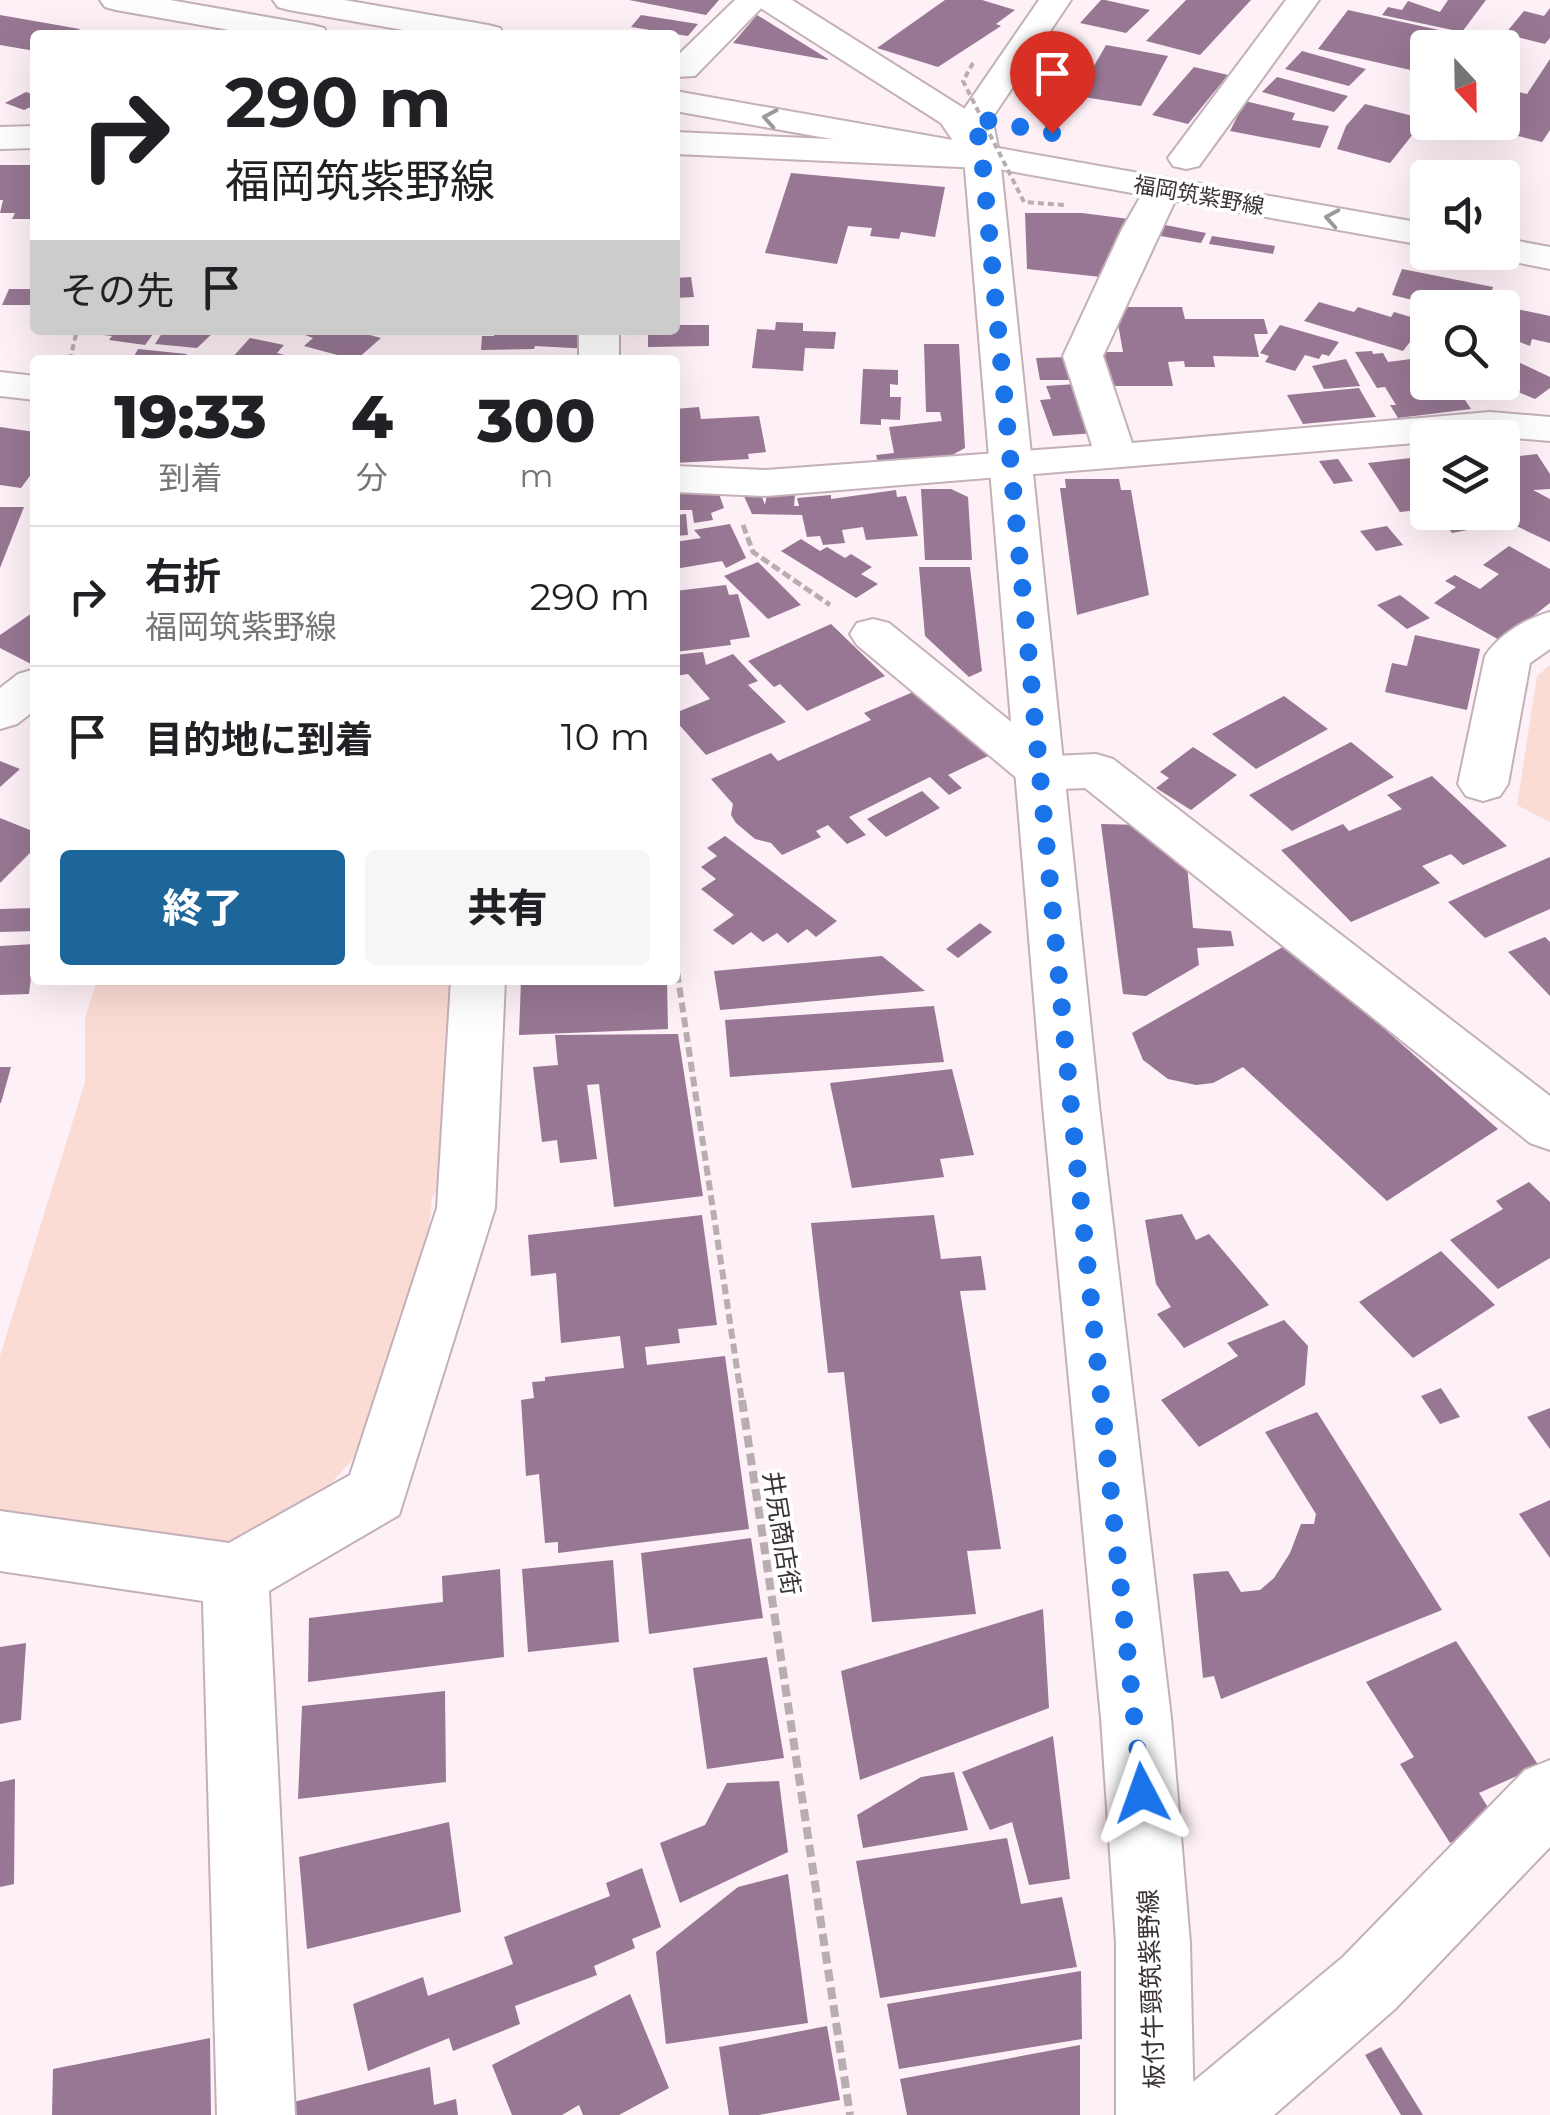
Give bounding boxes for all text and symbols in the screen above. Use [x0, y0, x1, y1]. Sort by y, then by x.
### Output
north arrow [1410, 30, 1520, 140]
map controls [1410, 30, 1520, 530]
pin [1010, 31, 1095, 134]
icon: arrive [1025, 46, 1080, 101]
text: 290 m [225, 59, 452, 145]
icon: right [60, 70, 190, 200]
one-way arrow [762, 108, 779, 129]
text: 福岡筑紫野線 [225, 153, 495, 208]
button: sound [1410, 160, 1520, 270]
street label: 福岡筑紫野線 [1132, 171, 1266, 220]
one-way arrow [1323, 208, 1340, 229]
icon: arrive [194, 260, 249, 315]
text: その先 [60, 267, 174, 314]
button: search [1410, 290, 1520, 400]
text: 19:33 [114, 380, 267, 453]
text: 4 [351, 380, 393, 453]
text: 300 [477, 384, 596, 457]
button: layers [1410, 420, 1520, 530]
text: m [519, 456, 553, 495]
text: 到着 [158, 458, 222, 497]
text: 分 [356, 458, 388, 497]
text: 右折 [145, 553, 221, 600]
icon: right [60, 569, 115, 624]
text: 290 m [530, 573, 650, 620]
text: 福岡筑紫野線 [145, 607, 337, 646]
icon: arrive [60, 709, 115, 764]
text: 10 m [561, 713, 650, 760]
text: 目的地に到着 [145, 716, 373, 763]
button: 終了 [60, 850, 345, 965]
button: 共有 [365, 850, 650, 965]
street label: 井尻商店街 [757, 1469, 807, 1597]
position arrow [1090, 1741, 1194, 1845]
street label: 板付牛頸筑紫野線 [1133, 1889, 1169, 2089]

